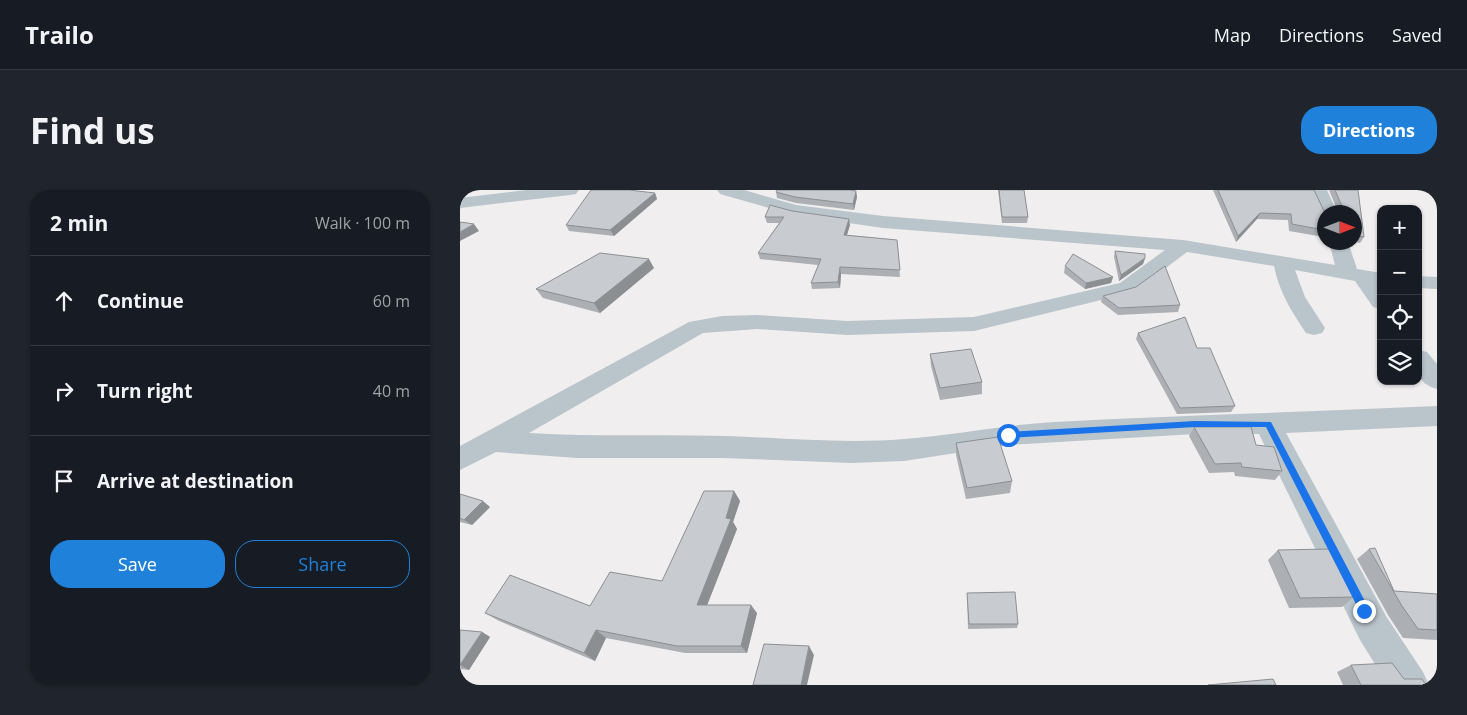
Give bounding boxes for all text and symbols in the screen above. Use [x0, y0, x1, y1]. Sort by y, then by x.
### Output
text: Trailo [25, 18, 94, 51]
text: Map [1214, 23, 1251, 47]
text: Directions [1279, 23, 1364, 47]
text: Saved [1392, 23, 1442, 47]
button: Directions [1301, 106, 1437, 154]
text: Find us [30, 107, 155, 154]
north arrow [1317, 205, 1362, 250]
map controls [1377, 205, 1422, 385]
button: + [1377, 205, 1422, 250]
text: 2 min [50, 209, 108, 237]
text: Walk · 100 m [315, 212, 410, 234]
button: − [1377, 250, 1422, 295]
icon: ahead [50, 287, 78, 315]
text: Continue [97, 288, 184, 314]
text: 60 m [373, 290, 410, 312]
button: locate [1377, 295, 1422, 340]
button: layers [1377, 340, 1422, 385]
icon: right [50, 377, 78, 405]
text: Turn right [97, 378, 192, 404]
text: 40 m [373, 380, 410, 402]
route start [997, 424, 1020, 447]
icon: arrive [50, 467, 78, 495]
text: Arrive at destination [97, 468, 294, 494]
button: Save [50, 540, 225, 588]
button: Share [235, 540, 410, 588]
route end [1353, 600, 1376, 623]

